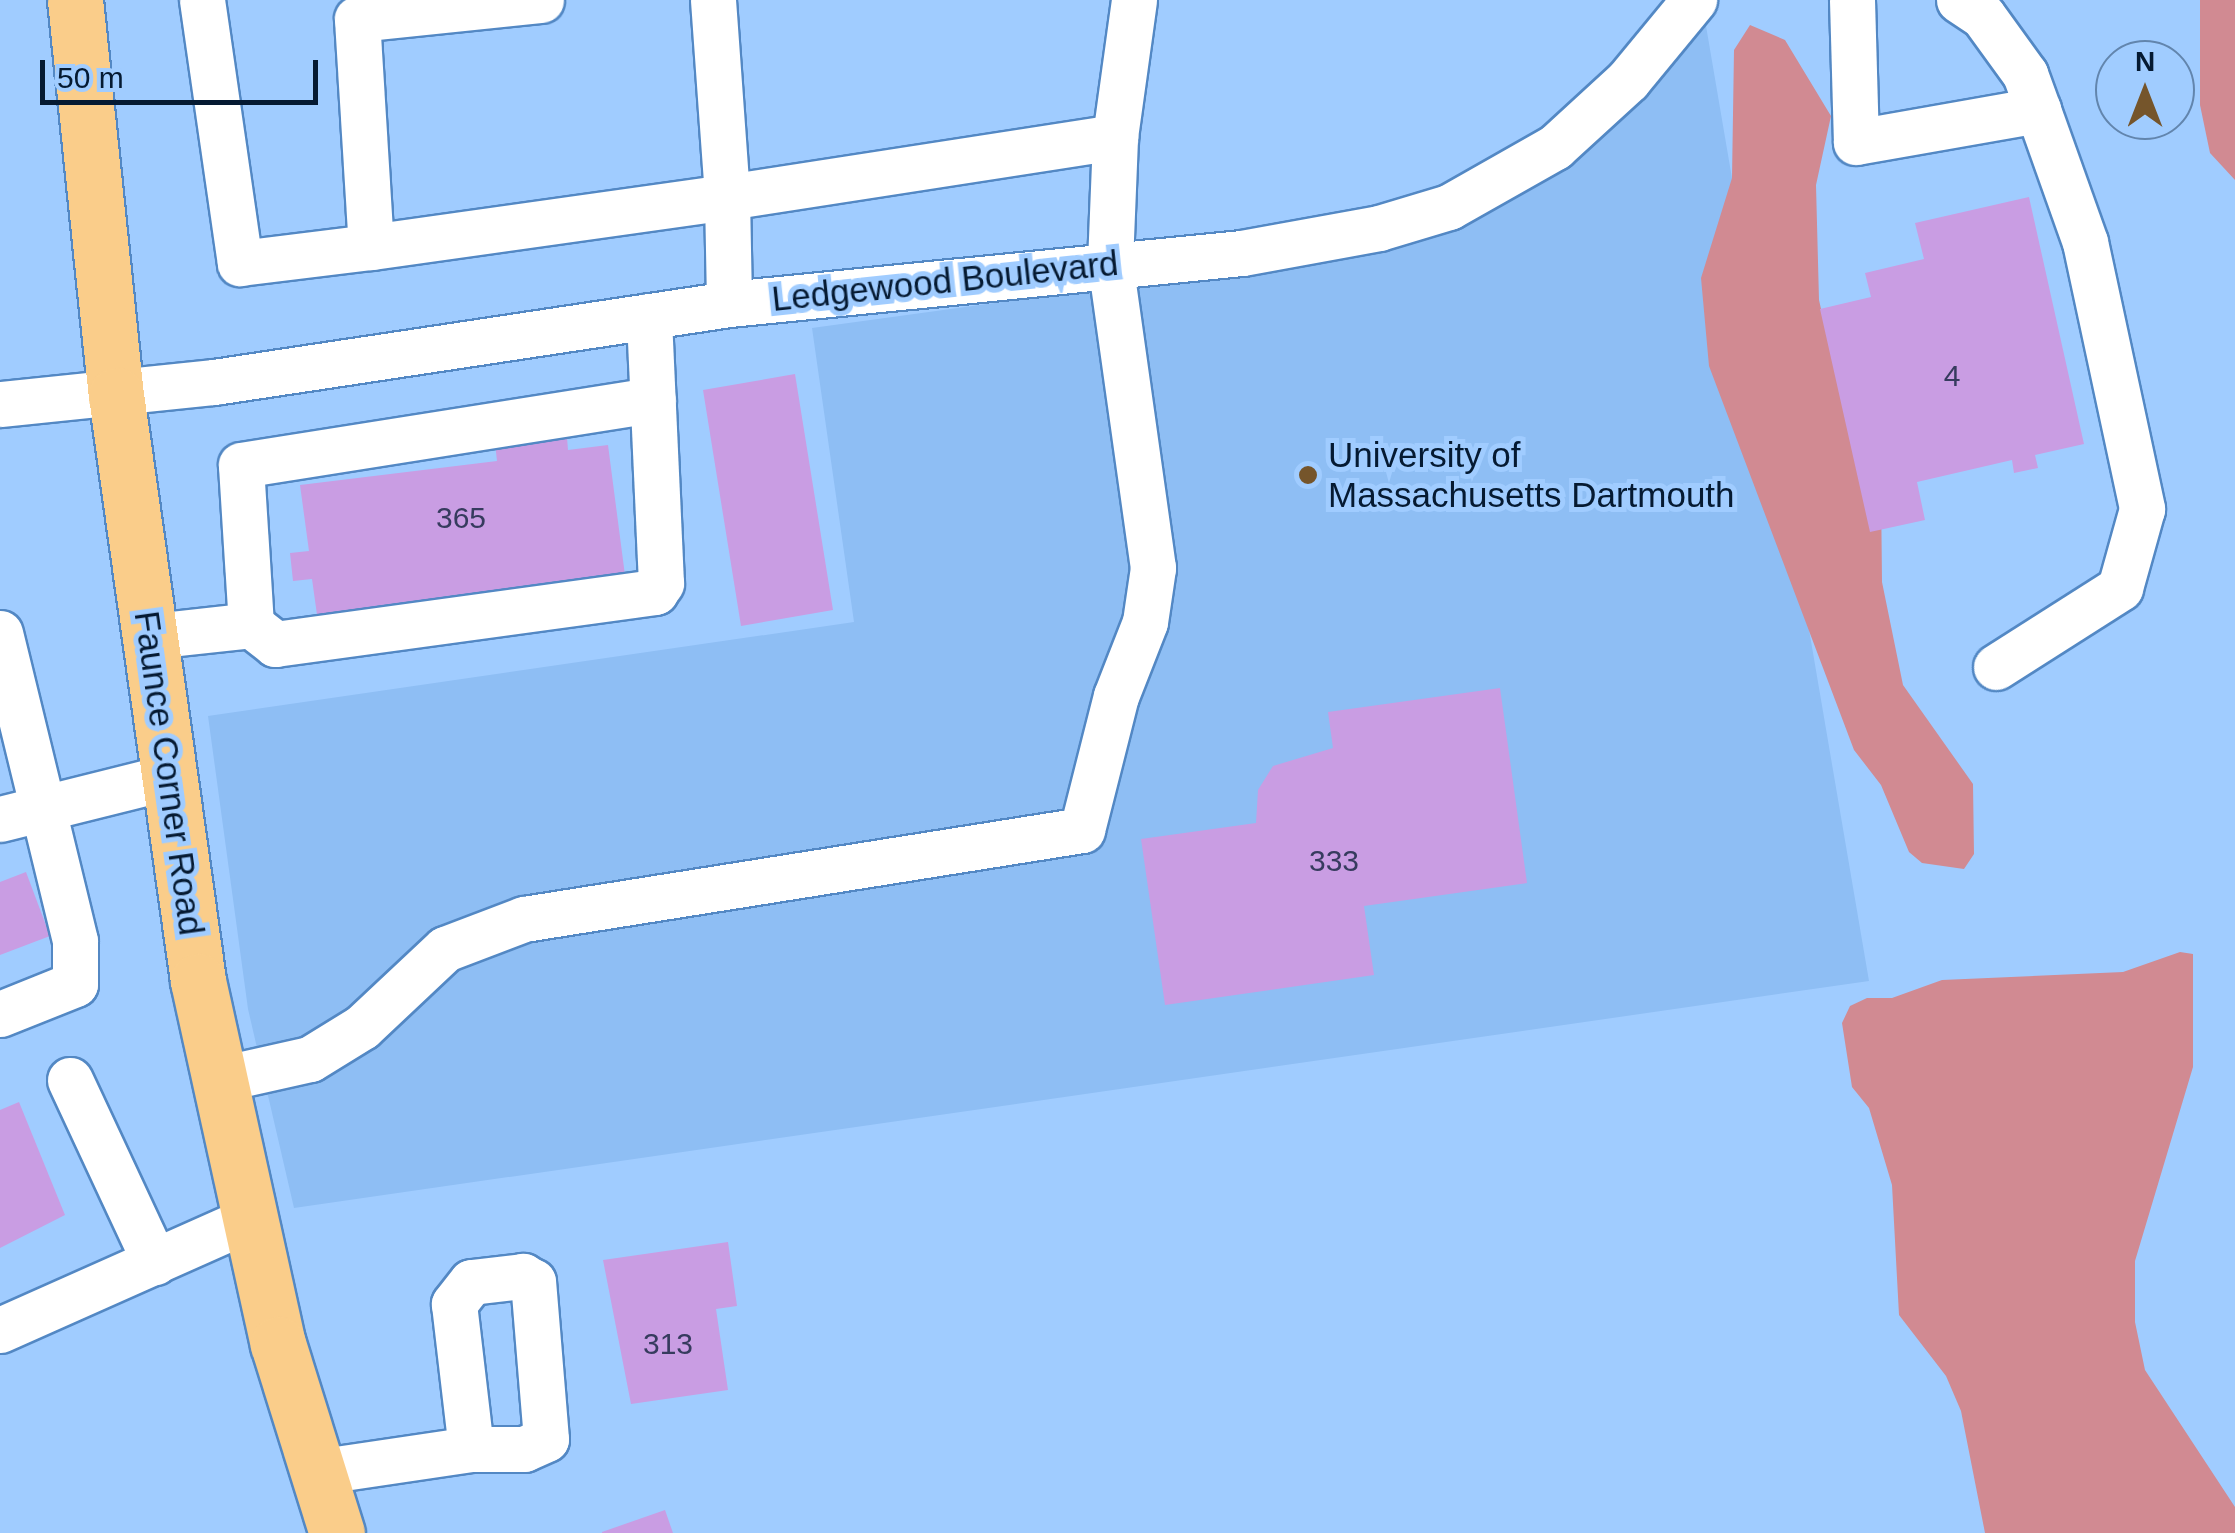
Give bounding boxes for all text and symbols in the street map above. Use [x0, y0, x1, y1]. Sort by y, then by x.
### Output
scale bar [45, 40, 322, 102]
north arrow [2095, 40, 2195, 140]
text: N [2135, 46, 2155, 77]
text: 50 m [57, 61, 124, 94]
street label: Ledgewood Boulevard [770, 242, 1120, 320]
house number: 4 [1944, 358, 1960, 394]
place label: University of Massachusetts Dartmouth [1328, 434, 1735, 516]
marker: University of Massachusetts Dartmouth [1297, 464, 1319, 486]
house number: 365 [436, 500, 486, 536]
street label: Faunce Corner Road [125, 608, 213, 938]
house number: 333 [1309, 843, 1359, 879]
house number: 313 [643, 1326, 693, 1362]

